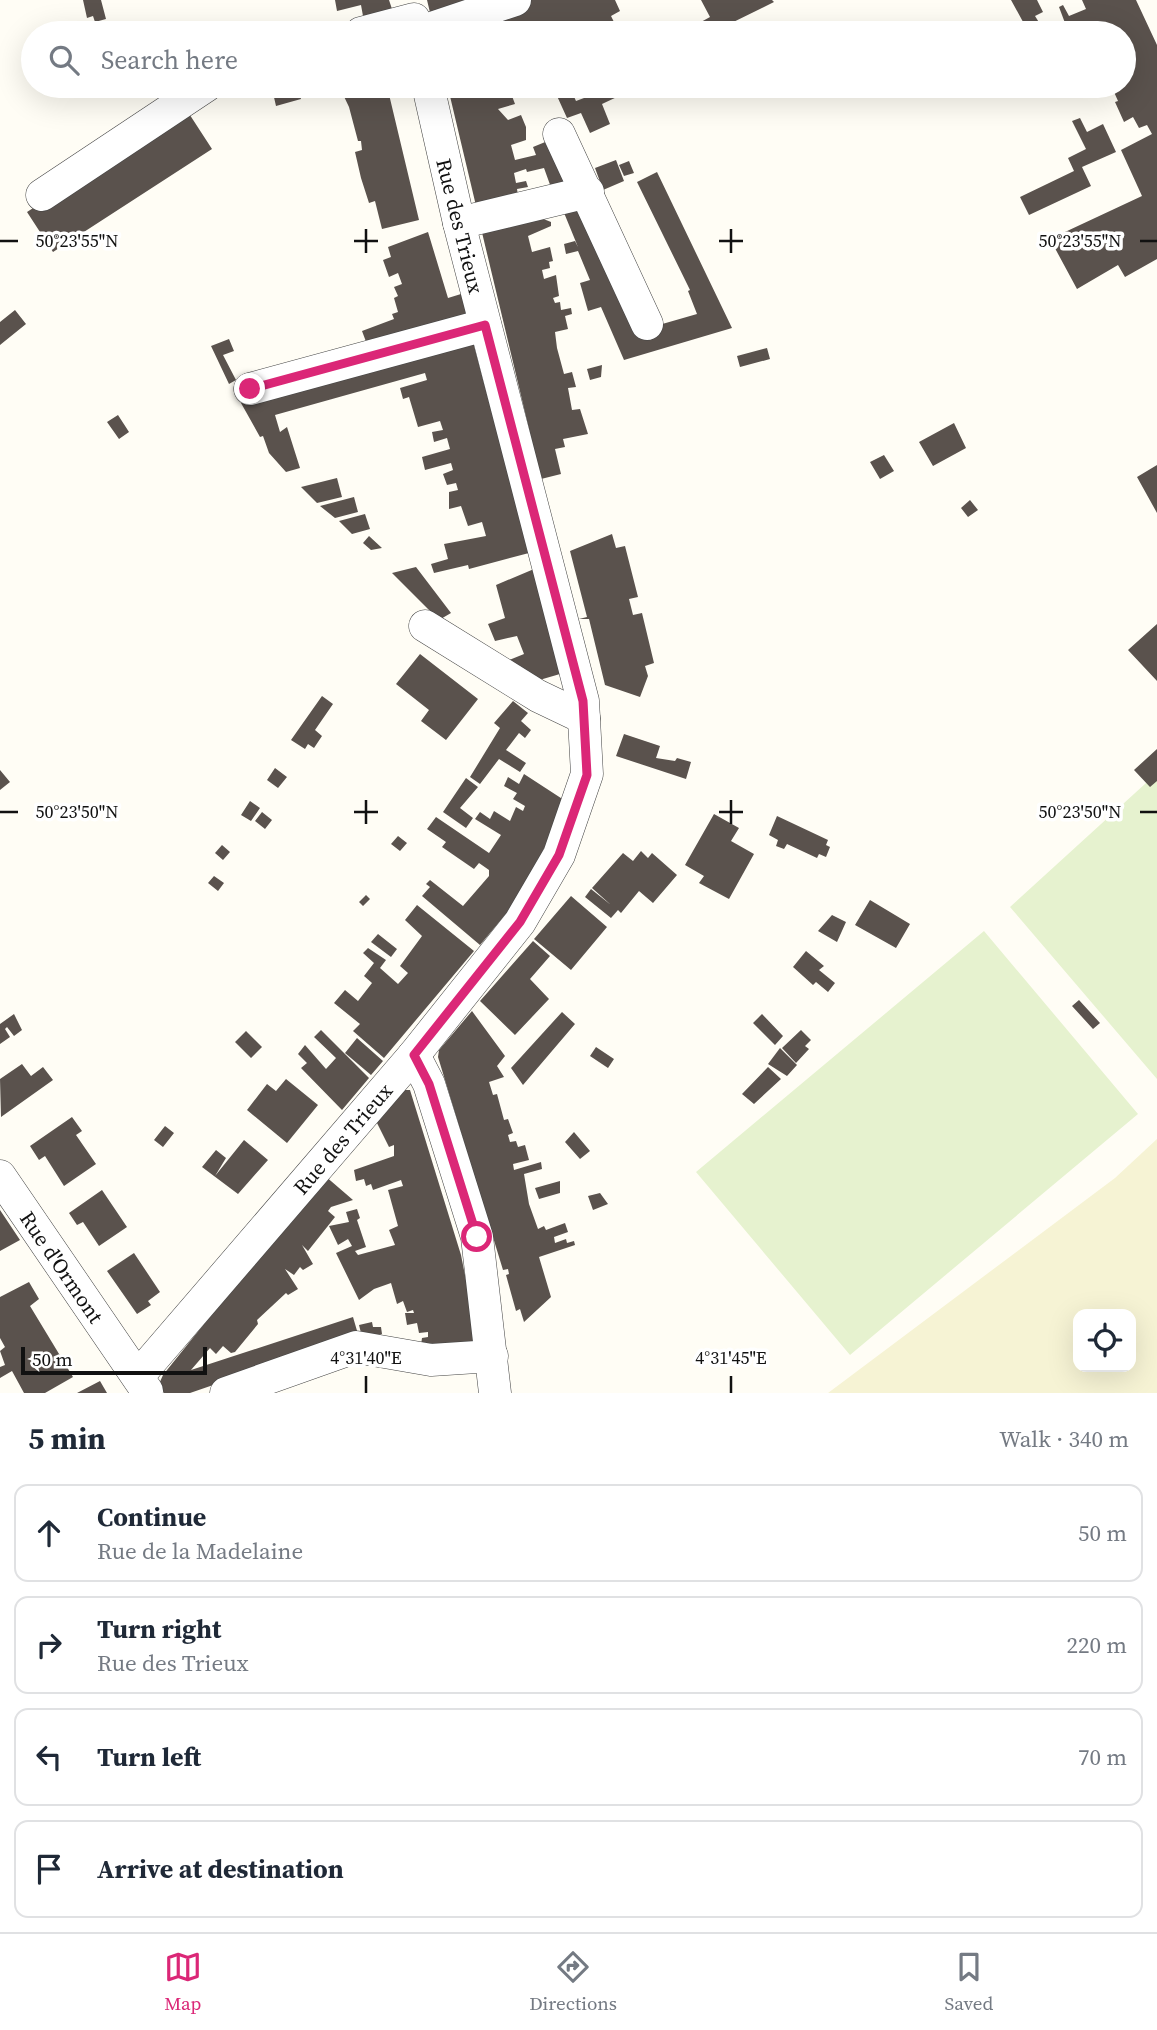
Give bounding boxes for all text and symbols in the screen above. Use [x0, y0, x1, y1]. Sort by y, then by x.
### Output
search box [21, 21, 1136, 98]
icon: search [45, 41, 83, 79]
text: Search here [101, 42, 238, 78]
street label: Rue des Trieux [429, 155, 491, 297]
text: 50°23'55"N [36, 228, 118, 253]
text: 50°23'55"N [1039, 228, 1121, 253]
route end [234, 373, 265, 404]
text: 50°23'50"N [36, 799, 118, 824]
text: 50°23'50"N [1039, 799, 1121, 824]
street label: Rue des Trieux [286, 1076, 399, 1200]
street label: Rue d'Ormont [14, 1205, 111, 1329]
route start [461, 1221, 492, 1252]
map controls [1073, 1309, 1136, 1372]
button: locate [1073, 1309, 1136, 1372]
scale bar [21, 1344, 206, 1376]
text: 4°31'40"E [330, 1345, 402, 1370]
text: 4°31'45"E [695, 1345, 767, 1370]
text: 50 m [32, 1346, 73, 1372]
text: 5 min [28, 1418, 106, 1459]
text: Walk · 340 m [999, 1423, 1129, 1455]
text: Continue [97, 1499, 206, 1535]
icon: ahead [30, 1514, 68, 1552]
text: 50 m [1078, 1517, 1127, 1549]
text: Rue de la Madelaine [97, 1535, 303, 1567]
text: Turn right [97, 1611, 221, 1647]
icon: right [30, 1626, 68, 1664]
text: 220 m [1066, 1629, 1127, 1661]
text: Rue des Trieux [97, 1647, 249, 1679]
icon: left [30, 1738, 68, 1776]
text: Turn left [97, 1739, 201, 1775]
text: 70 m [1078, 1741, 1127, 1773]
icon: arrive [30, 1850, 68, 1888]
text: Arrive at destination [97, 1851, 344, 1887]
tab: Map [164, 1948, 202, 2016]
tab: Directions [529, 1948, 617, 2016]
tab: Saved [945, 1948, 993, 2016]

